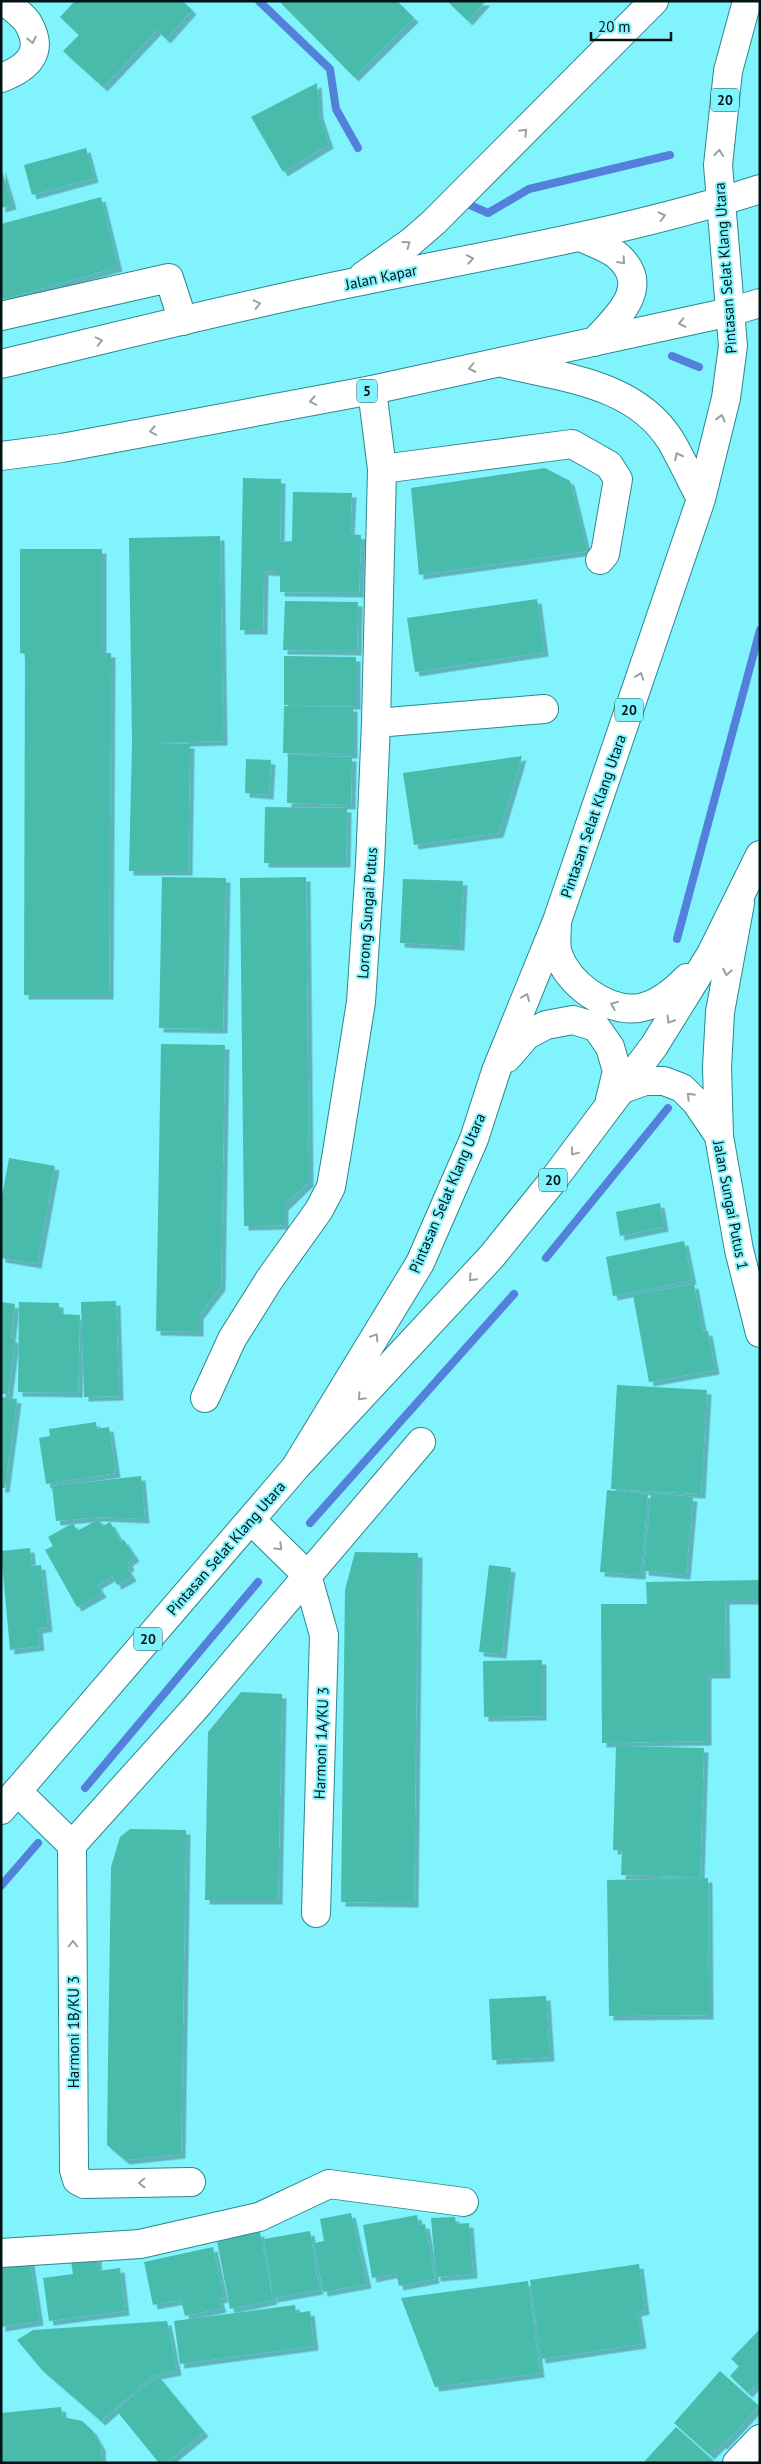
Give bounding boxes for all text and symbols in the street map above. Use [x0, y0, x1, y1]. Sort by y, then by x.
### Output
scale bar [591, 10, 671, 42]
text: 20 m [598, 17, 631, 36]
one-way arrow [27, 35, 37, 44]
road number: 20 [711, 88, 739, 112]
one-way arrow [519, 128, 528, 137]
one-way arrow [713, 149, 724, 157]
street label: Pintasan Selat Klang Utara [710, 182, 740, 354]
one-way arrow [657, 212, 665, 222]
one-way arrow [401, 241, 411, 250]
one-way arrow [465, 254, 474, 265]
one-way arrow [616, 256, 625, 265]
street label: Jalan Kapar [343, 260, 419, 294]
one-way arrow [252, 299, 261, 310]
one-way arrow [678, 317, 687, 327]
one-way arrow [94, 336, 103, 347]
one-way arrow [468, 363, 477, 373]
road number: 5 [357, 380, 377, 402]
one-way arrow [309, 396, 318, 406]
one-way arrow [715, 414, 726, 423]
one-way arrow [149, 425, 158, 436]
one-way arrow [674, 452, 684, 461]
one-way arrow [634, 673, 644, 681]
road number: 20 [615, 698, 643, 722]
street label: Pintasan Selat Klang Utara [556, 732, 630, 900]
street label: Lorong Sungai Putus [353, 847, 381, 979]
one-way arrow [723, 968, 733, 976]
one-way arrow [520, 994, 530, 1002]
one-way arrow [610, 1001, 618, 1011]
one-way arrow [666, 1015, 676, 1024]
one-way arrow [687, 1093, 696, 1102]
street label: Pintasan Selat Klang Utara [405, 1110, 489, 1276]
street label: Jalan Sungai Putus 1 [709, 1138, 753, 1271]
one-way arrow [572, 1146, 580, 1155]
road number: 20 [539, 1168, 567, 1192]
one-way arrow [469, 1272, 478, 1281]
one-way arrow [368, 1333, 378, 1342]
one-way arrow [358, 1391, 367, 1400]
street label: Pintasan Selat Klang Utara [163, 1477, 289, 1619]
one-way arrow [273, 1541, 282, 1550]
road number: 20 [134, 1628, 162, 1650]
street label: Harmoni 1A/KU 3 [310, 1686, 332, 1800]
one-way arrow [68, 1940, 78, 1948]
street label: Harmoni 1B/KU 3 [64, 1976, 83, 2088]
one-way arrow [138, 2177, 146, 2188]

